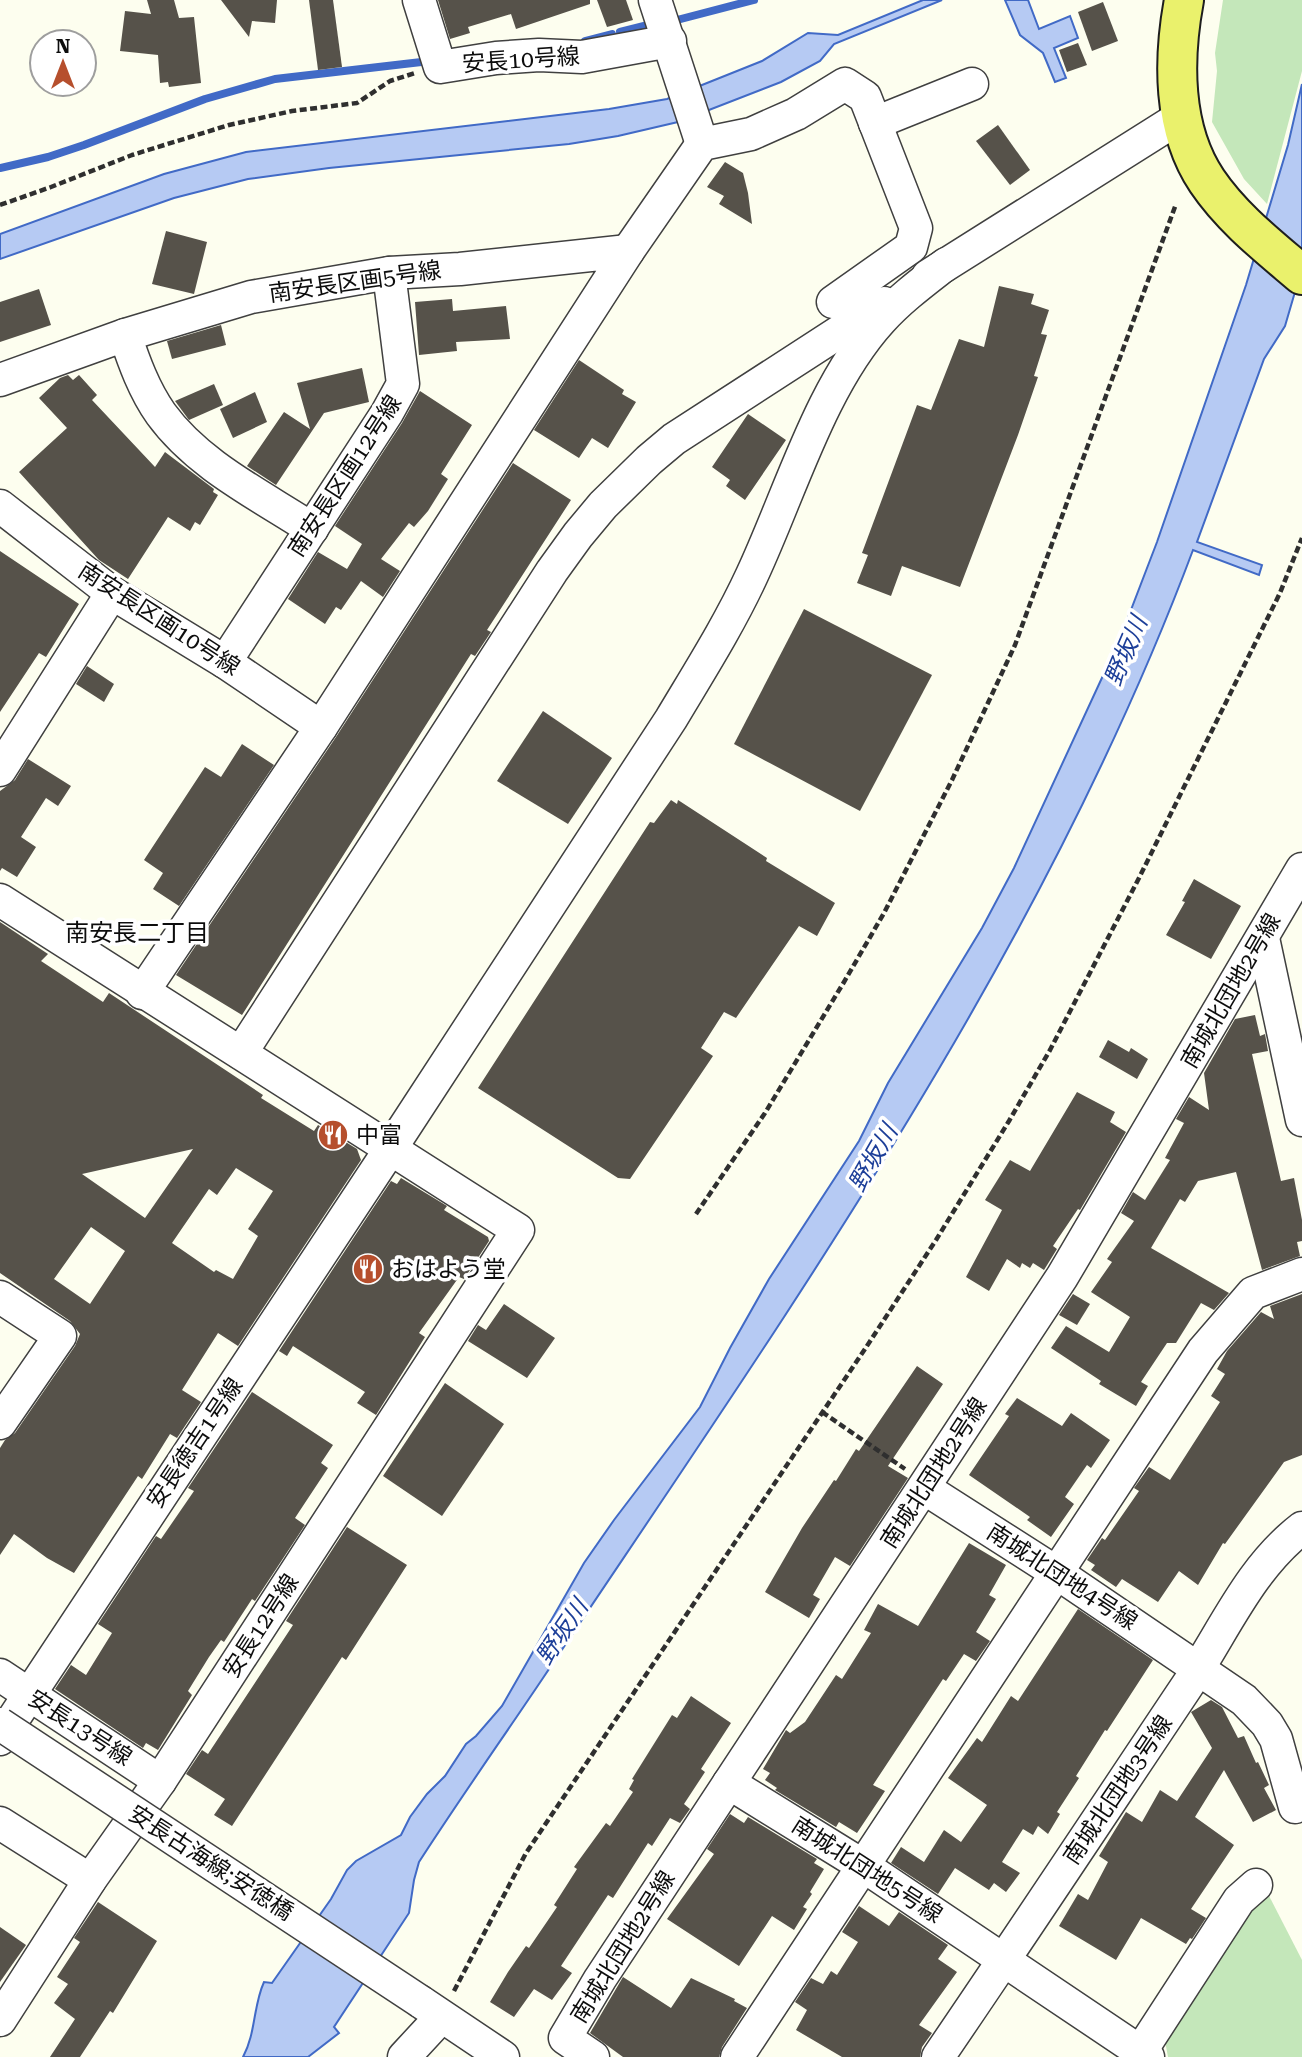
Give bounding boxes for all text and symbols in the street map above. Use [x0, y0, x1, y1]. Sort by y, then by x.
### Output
north arrow [28, 28, 98, 98]
text: N [56, 35, 71, 58]
street label: 安長10号線 [461, 42, 581, 78]
street label: 南安長区画5号線 [267, 257, 443, 307]
street label: 南安長区画12号線 [283, 390, 407, 562]
street label: 南安長区画10号線 [73, 557, 245, 681]
water label: 野坂川 [1099, 610, 1154, 690]
street label: 南城北団地2号線 [1176, 909, 1286, 1073]
district label: 南安長二丁目 [65, 919, 209, 947]
water label: 野坂川 [843, 1117, 905, 1196]
restaurant icon: 中富 [316, 1118, 350, 1152]
place label: 中富 [356, 1122, 402, 1149]
restaurant icon: おはよう堂 [351, 1252, 385, 1286]
place label: おはよう堂 [391, 1256, 506, 1283]
street label: 安長徳吉1号線 [142, 1373, 248, 1513]
street label: 南城北団地2号線 [875, 1393, 993, 1553]
street label: 南城北団地4号線 [982, 1518, 1142, 1636]
street label: 安長12号線 [218, 1569, 304, 1683]
water label: 野坂川 [530, 1592, 595, 1670]
street label: 安長13号線 [23, 1685, 137, 1771]
street label: 南城北団地3号線 [1058, 1710, 1178, 1870]
street label: 安長古海線;安徳橋 [124, 1800, 298, 1926]
street label: 南城北団地5号線 [787, 1811, 947, 1929]
street label: 南城北団地2号線 [565, 1866, 681, 2028]

